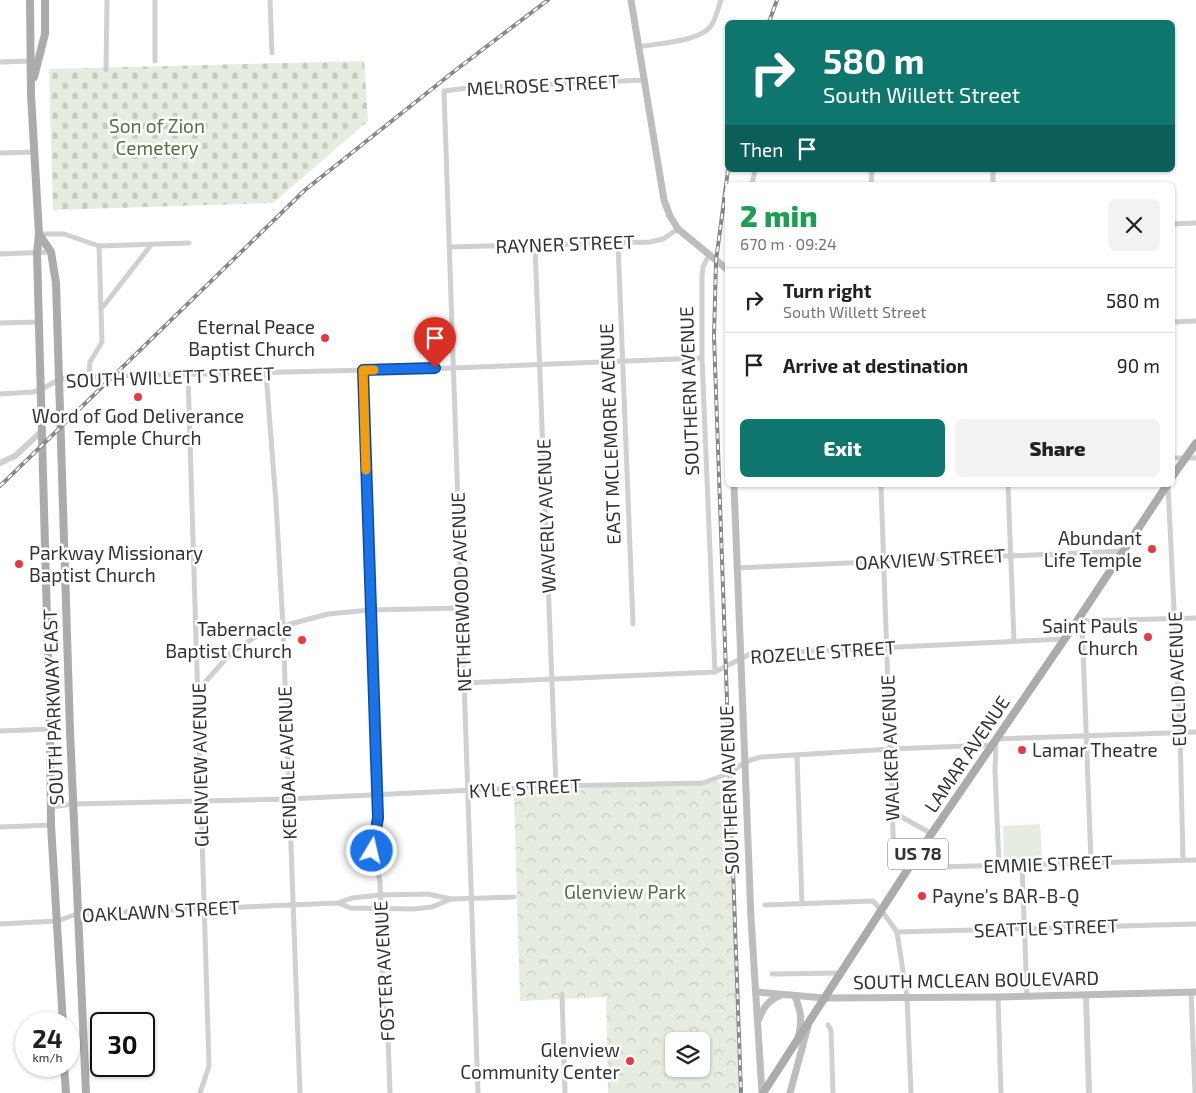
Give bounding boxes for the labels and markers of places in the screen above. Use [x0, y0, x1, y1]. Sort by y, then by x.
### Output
place label: Eternal Peace Baptist Church [188, 315, 315, 360]
pin [414, 317, 456, 368]
marker: Eternal Peace Baptist Church [319, 332, 331, 344]
marker: Word of God Deliverance Temple Church [132, 391, 144, 403]
place label: Word of God Deliverance Temple Church [32, 404, 244, 449]
place label: Abundant Life Temple [1044, 526, 1142, 571]
place label: Parkway Missionary Baptist Church [29, 541, 203, 586]
marker: Abundant Life Temple [1146, 543, 1158, 555]
marker: Parkway Missionary Baptist Church [13, 558, 25, 570]
place label: Saint Pauls Church [1042, 614, 1138, 659]
place label: Tabernacle Baptist Church [165, 617, 292, 662]
marker: Saint Pauls Church [1142, 631, 1154, 643]
marker: Tabernacle Baptist Church [296, 634, 308, 646]
place label: Lamar Theatre [1032, 738, 1158, 761]
marker: Lamar Theatre [1016, 744, 1028, 756]
place label: Payne's BAR-B-Q [932, 884, 1079, 907]
marker: Payne's BAR-B-Q [916, 890, 928, 902]
place label: Glenview Community Center [460, 1038, 620, 1083]
marker: Glenview Community Center [624, 1055, 636, 1067]

